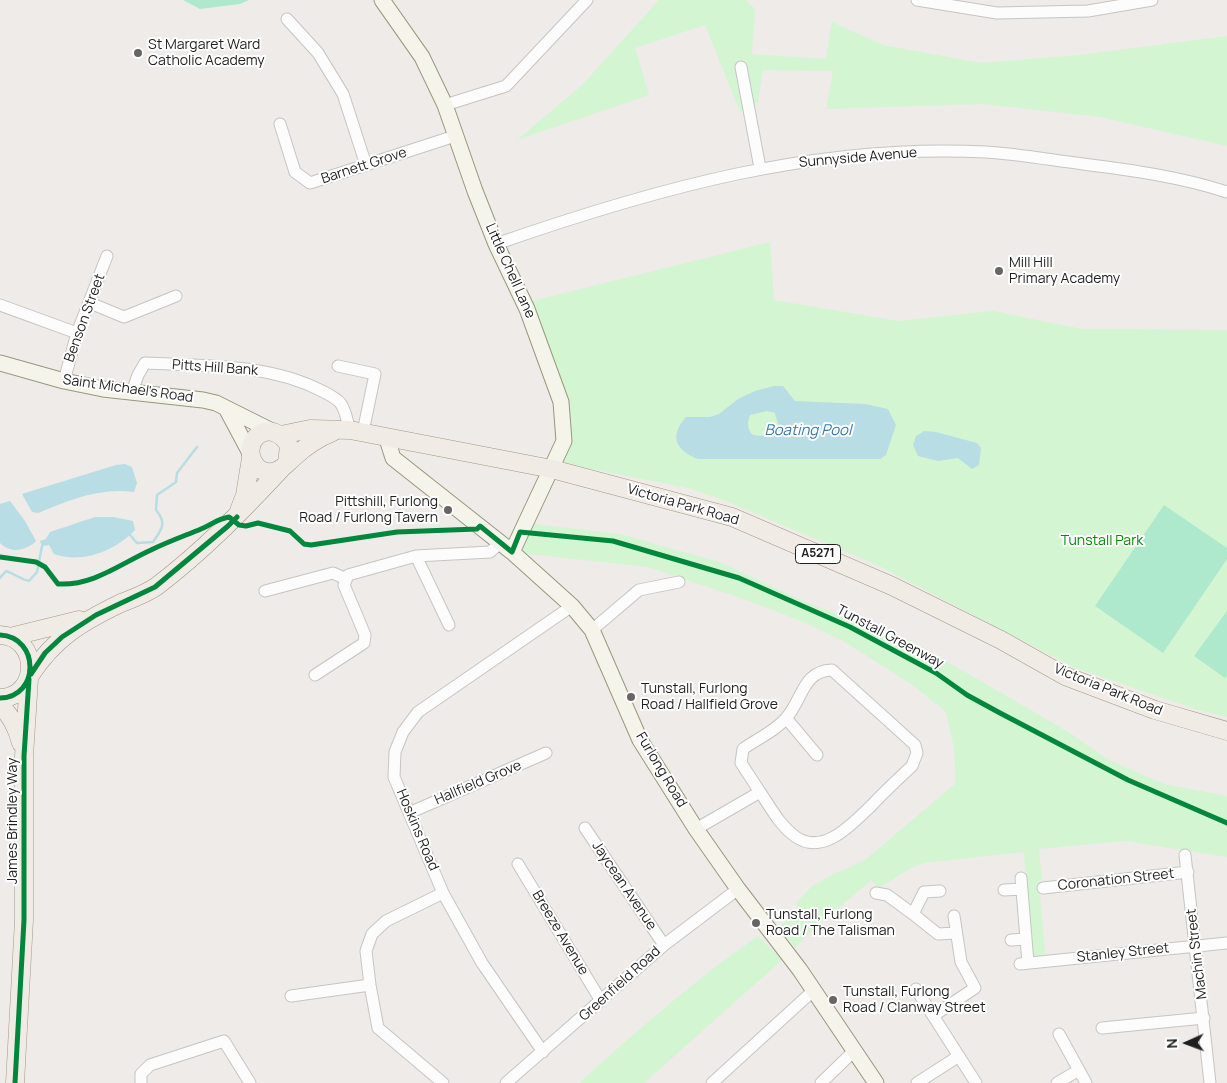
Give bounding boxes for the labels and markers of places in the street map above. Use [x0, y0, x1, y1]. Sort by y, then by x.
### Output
place label: St Margaret Ward Catholic Academy [148, 37, 265, 70]
marker: St Margaret Ward Catholic Academy [132, 47, 144, 59]
place label: Mill Hill Primary Academy [1009, 255, 1120, 288]
marker: Mill Hill Primary Academy [993, 265, 1005, 277]
place label: Pittshill, Furlong Road / Furlong Tavern [299, 494, 438, 526]
marker: Pittshill, Furlong Road / Furlong Tavern [442, 504, 454, 516]
place label: Tunstall, Furlong Road / Hallfield Grove [641, 681, 778, 714]
marker: Tunstall, Furlong Road / Hallfield Grove [625, 691, 637, 703]
place label: Tunstall, Furlong Road / The Talisman [766, 907, 895, 940]
marker: Tunstall, Furlong Road / The Talisman [750, 917, 762, 929]
place label: Tunstall, Furlong Road / Clanway Street [843, 984, 986, 1016]
marker: Tunstall, Furlong Road / Clanway Street [827, 994, 839, 1006]

